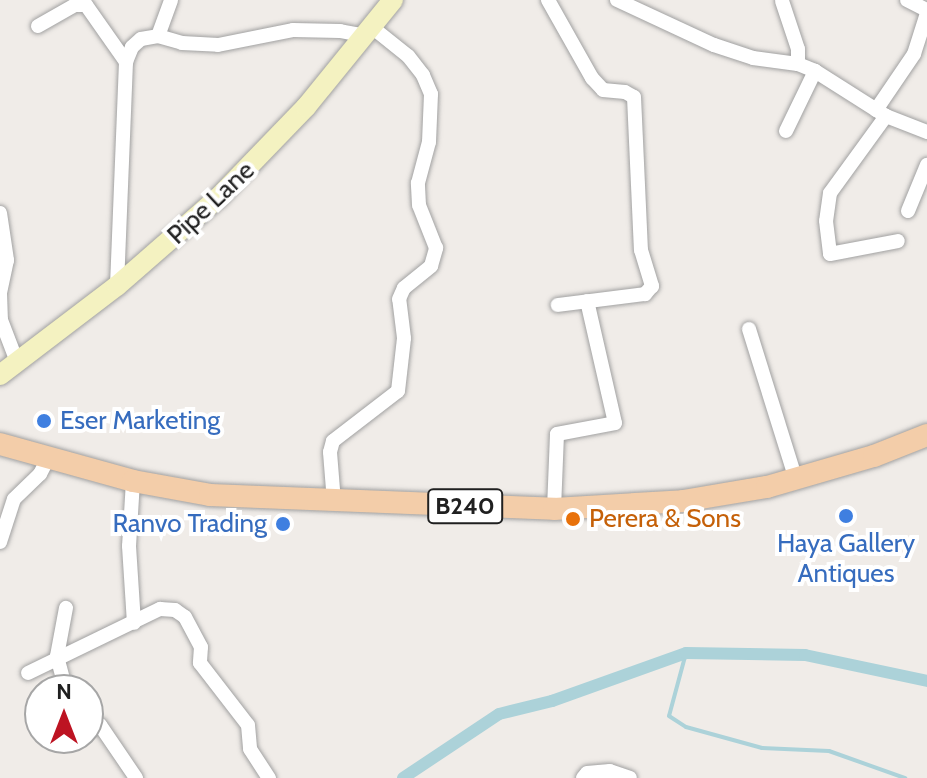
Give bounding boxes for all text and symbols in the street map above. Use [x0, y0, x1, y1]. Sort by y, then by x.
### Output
street label: Pipe Lane [161, 155, 261, 251]
place label: Eser Marketing [60, 405, 220, 437]
marker: Eser Marketing [35, 412, 53, 430]
road number: B240 [427, 486, 503, 526]
place label: Perera & Sons [589, 503, 741, 535]
marker: Haya Gallery Antiques [837, 507, 855, 525]
place label: Ranvo Trading [113, 508, 267, 540]
marker: Perera & Sons [564, 510, 582, 528]
marker: Ranvo Trading [274, 515, 292, 533]
place label: Haya Gallery Antiques [777, 528, 915, 590]
north arrow [24, 674, 104, 754]
text: N [56, 678, 72, 705]

